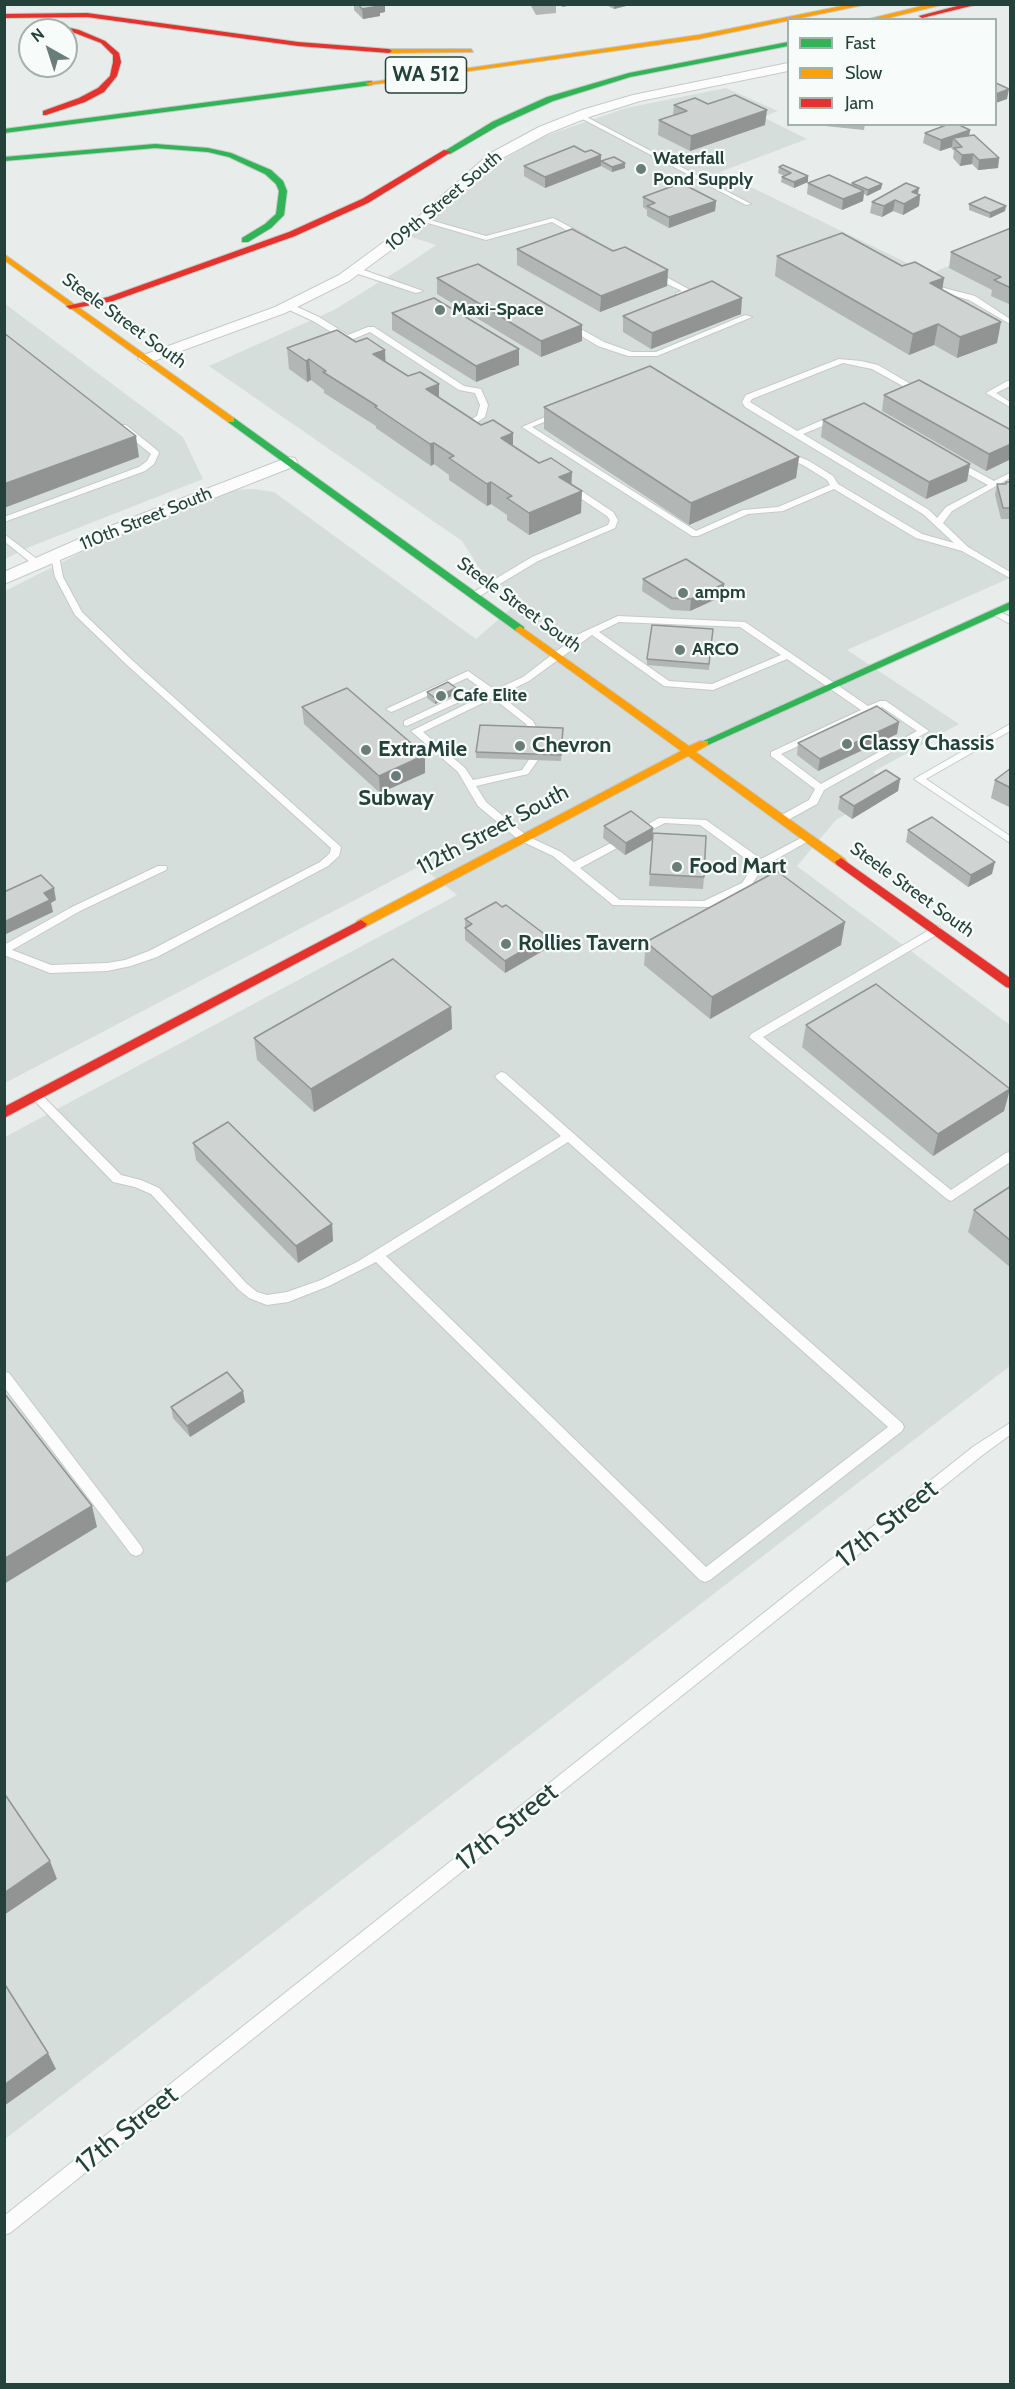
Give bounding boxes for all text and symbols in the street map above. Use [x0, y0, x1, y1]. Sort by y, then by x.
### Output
north arrow [18, 18, 78, 78]
legend [787, 18, 997, 126]
text: N [27, 24, 48, 46]
text: Fast [845, 32, 876, 54]
road number: WA 512 [386, 57, 466, 93]
text: Slow [845, 62, 882, 84]
text: Jam [845, 92, 874, 114]
street label: 109th Street South [382, 146, 506, 256]
place label: Waterfall Pond Supply [653, 148, 753, 190]
marker: Waterfall Pond Supply [634, 162, 648, 176]
street label: Steele Street South [58, 269, 190, 373]
place label: Maxi-Space [452, 299, 544, 321]
marker: Maxi-Space [433, 303, 447, 317]
street label: 110th Street South [77, 483, 215, 555]
street label: Steele Street South [453, 553, 585, 657]
place label: ampm [695, 582, 746, 604]
marker: ampm [676, 586, 690, 600]
place label: ARCO [692, 639, 739, 661]
marker: ARCO [673, 643, 687, 657]
place label: Cafe Elite [453, 685, 527, 707]
marker: Cafe Elite [434, 689, 448, 703]
place label: Classy Chassis [859, 731, 994, 757]
place label: Chevron [532, 733, 611, 759]
place label: ExtraMile [378, 737, 467, 763]
marker: Classy Chassis [840, 737, 854, 751]
marker: Chevron [513, 739, 527, 753]
marker: ExtraMile [359, 743, 373, 757]
marker: Subway [389, 769, 403, 783]
street label: 112th Street South [413, 779, 573, 881]
place label: Subway [358, 786, 434, 812]
street label: Steele Street South [846, 838, 978, 942]
place label: Food Mart [689, 854, 786, 880]
marker: Food Mart [670, 860, 684, 874]
place label: Rollies Tavern [518, 931, 649, 957]
marker: Rollies Tavern [499, 937, 513, 951]
street label: 17th Street [830, 1473, 944, 1575]
street label: 17th Street [450, 1776, 564, 1878]
street label: 17th Street [70, 2079, 184, 2181]

